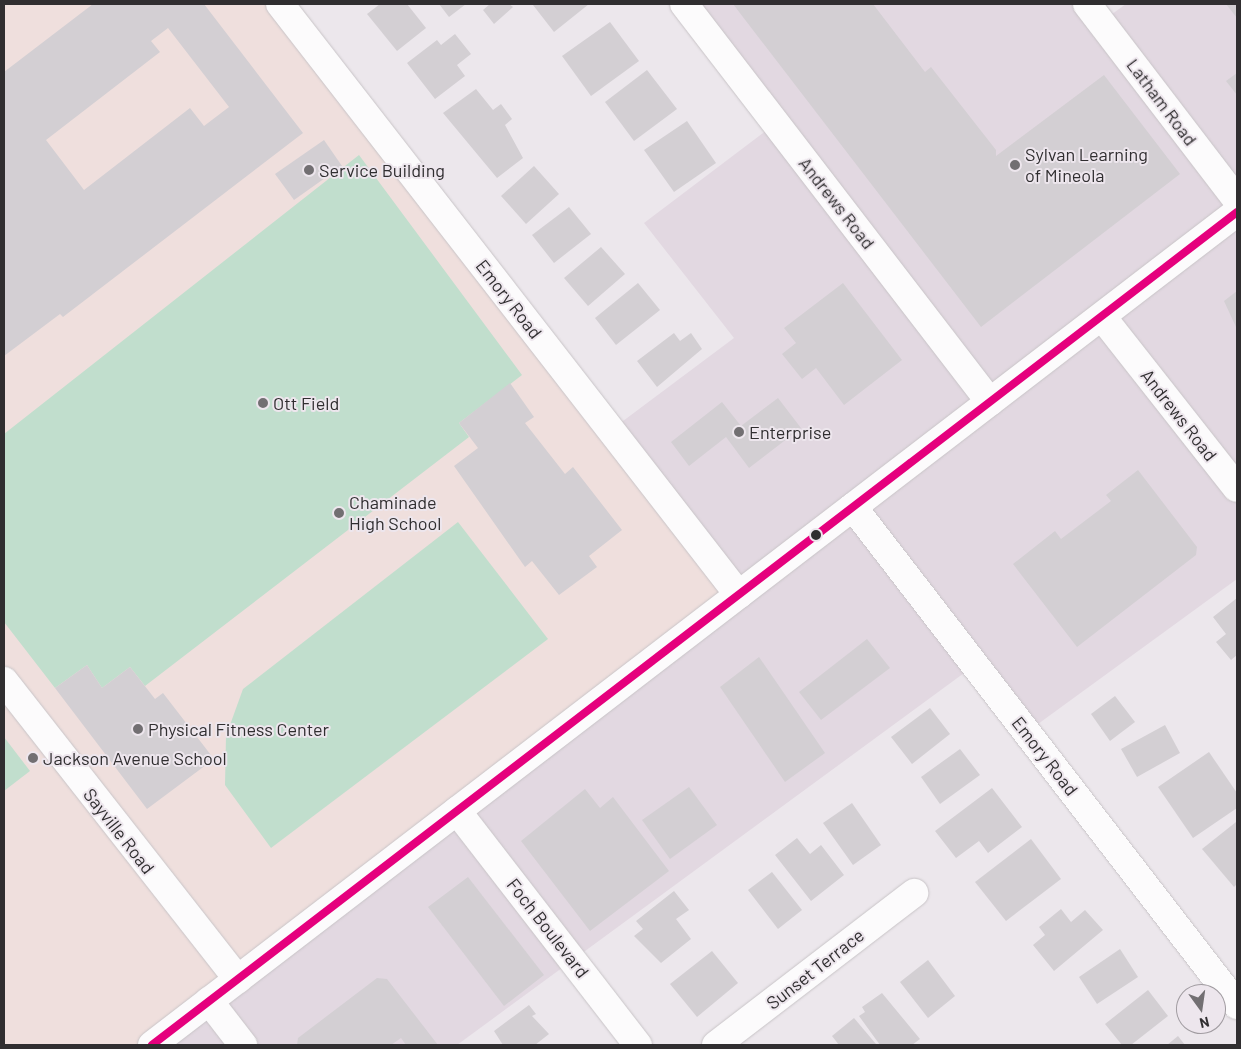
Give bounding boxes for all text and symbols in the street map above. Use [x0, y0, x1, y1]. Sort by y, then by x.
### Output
street label: Latham Road [1122, 54, 1202, 150]
place label: Sylvan Learning of Mineola [1025, 144, 1148, 186]
street label: Andrews Road [794, 153, 880, 253]
place label: Service Building [319, 159, 445, 181]
marker: Sylvan Learning of Mineola [1009, 159, 1021, 171]
marker: Service Building [303, 164, 315, 176]
street label: Emory Road [471, 255, 547, 343]
street label: Andrews Road [1136, 365, 1222, 465]
place label: Ott Field [273, 392, 339, 414]
marker: Ott Field [257, 397, 269, 409]
place label: Enterprise [749, 421, 831, 443]
marker: Enterprise [733, 426, 745, 438]
place label: Chaminade High School [349, 492, 442, 534]
marker: Chaminade High School [333, 507, 345, 519]
unlabelled marker [811, 530, 821, 540]
street label: Emory Road [1007, 712, 1083, 800]
place label: Physical Fitness Center [148, 718, 329, 740]
marker: Physical Fitness Center [132, 723, 144, 735]
place label: Jackson Avenue School [43, 747, 227, 769]
marker: Jackson Avenue School [27, 752, 39, 764]
street label: Sayville Road [79, 784, 159, 878]
street label: Foch Boulevard [503, 874, 593, 982]
street label: Sunset Terrace [762, 924, 868, 1014]
north arrow [1176, 984, 1226, 1034]
text: N [1198, 1014, 1211, 1032]

